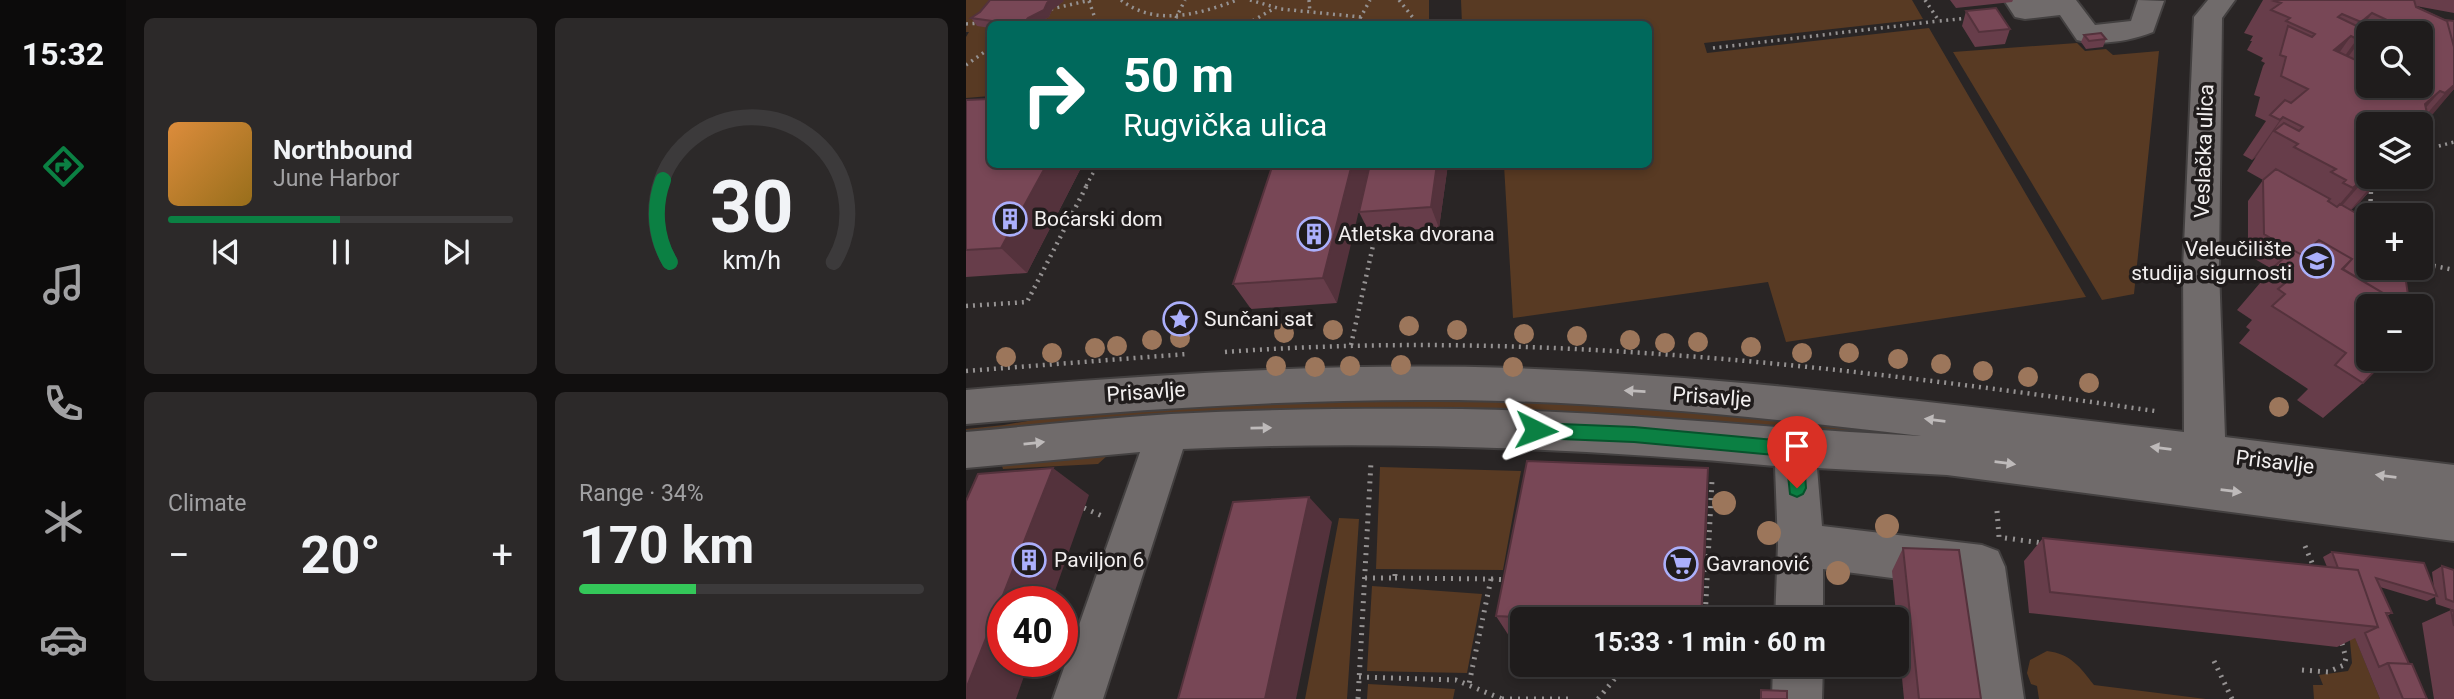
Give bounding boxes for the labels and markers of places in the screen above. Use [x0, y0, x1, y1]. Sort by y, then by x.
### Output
building icon: Boćarski dom [991, 200, 1029, 238]
place label: Boćarski dom [1034, 207, 1163, 231]
building icon: Atletska dvorana [1295, 215, 1333, 253]
place label: Atletska dvorana [1338, 222, 1495, 246]
place label: Veleučilište studija sigurnosti [2131, 237, 2292, 285]
school or university icon: Veleučilište studija sigurnosti [2298, 242, 2336, 280]
place icon: Sunčani sat [1161, 300, 1199, 338]
place label: Sunčani sat [1204, 307, 1313, 331]
pin [1767, 416, 1827, 488]
building icon: Paviljon 6 [1010, 541, 1048, 579]
supermarket icon: Gavranović [1662, 545, 1700, 583]
place label: Paviljon 6 [1054, 548, 1144, 572]
place label: Gavranović [1706, 552, 1810, 576]

